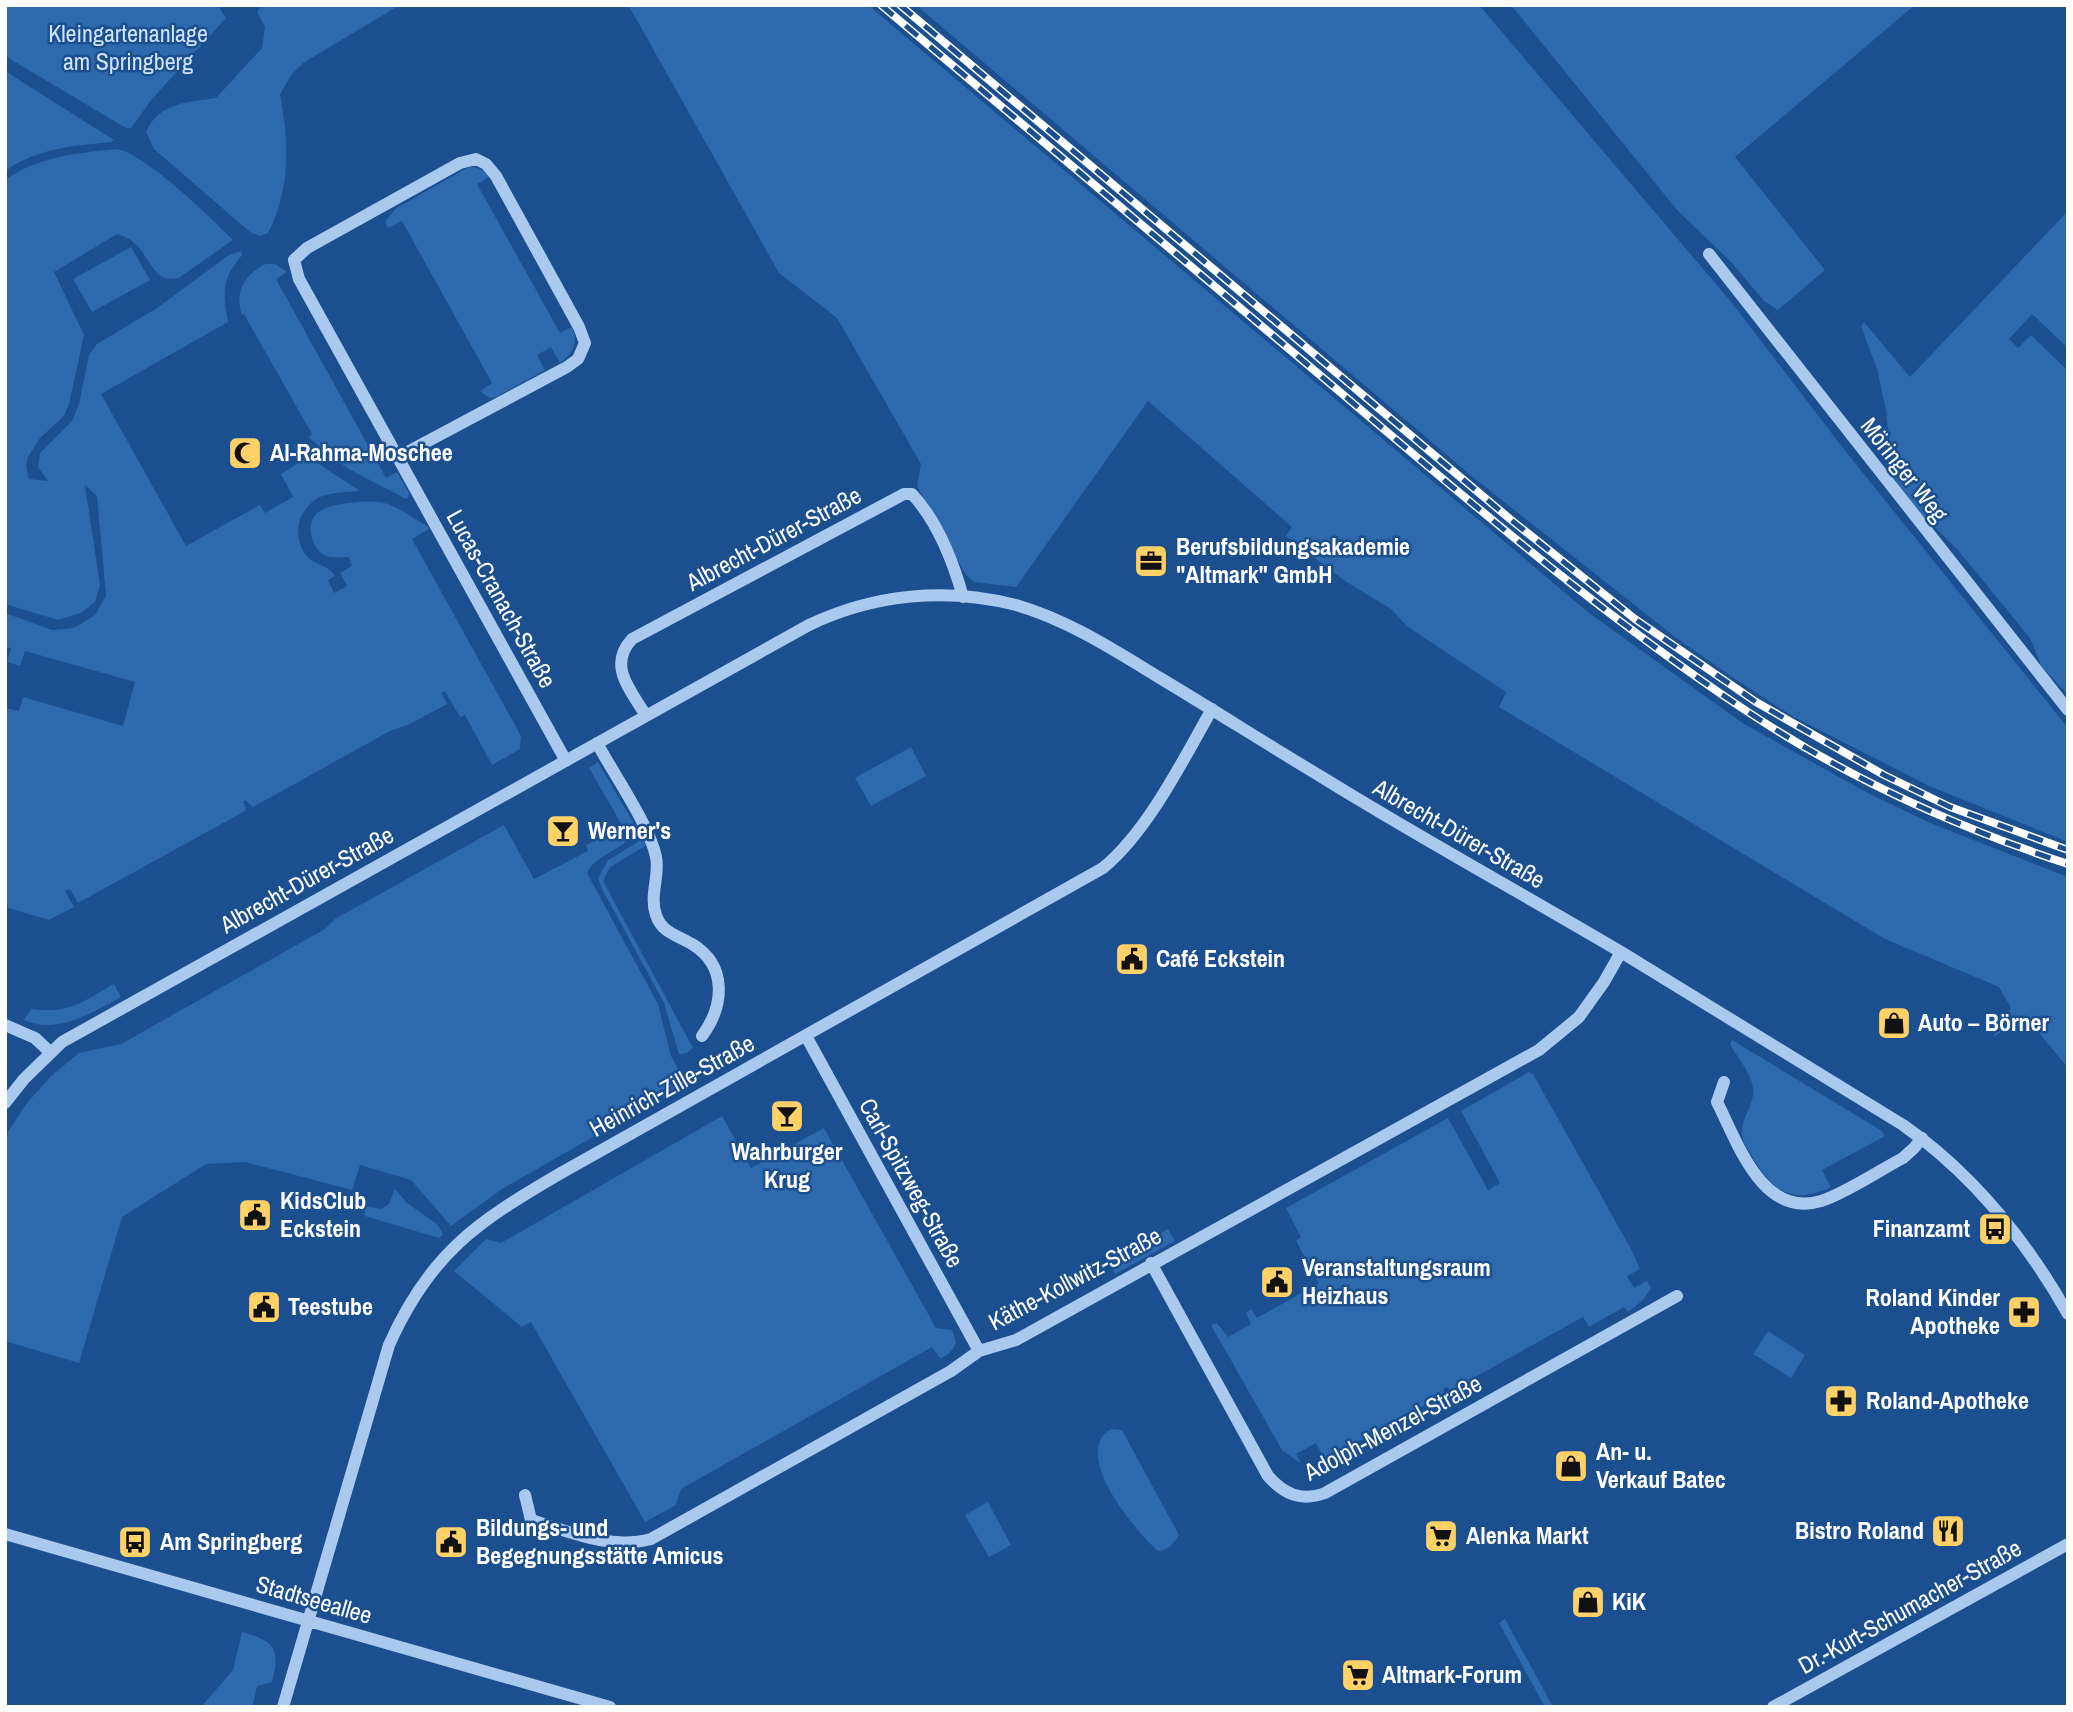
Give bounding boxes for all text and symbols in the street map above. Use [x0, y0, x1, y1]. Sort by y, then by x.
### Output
park label: Kleingartenanlage am Springberg [48, 17, 208, 77]
street label: Möringer Weg [1854, 411, 1956, 528]
mosque icon: Al-Rahma-Moschee [226, 434, 264, 472]
place label: Al-Rahma-Moschee [270, 436, 453, 468]
street label: Albrecht-Dürer-Straße [680, 479, 866, 598]
street label: Lucas-Cranach-Straße [440, 504, 564, 693]
place label: Berufsbildungsakademie "Altmark" GmbH [1176, 530, 1410, 590]
office icon: Berufsbildungsakademie "Altmark" GmbH [1132, 542, 1170, 580]
street label: Albrecht-Dürer-Straße [1367, 770, 1551, 895]
bar icon: Werner's [544, 812, 582, 850]
place label: Werner's [588, 814, 671, 846]
street label: Albrecht-Dürer-Straße [213, 818, 399, 941]
public building icon: Café Eckstein [1113, 940, 1151, 978]
place label: Café Eckstein [1156, 942, 1285, 974]
shop icon: Auto – Börner [1875, 1004, 1913, 1042]
place label: Auto – Börner [1918, 1006, 2050, 1038]
street label: Heinrich-Zille-Straße [583, 1027, 760, 1144]
street label: Carl-Spitzweg-Straße [852, 1092, 972, 1273]
bar icon: Wahrburger Krug [768, 1097, 806, 1135]
place label: Wahrburger Krug [732, 1135, 843, 1195]
place label: KidsClub Eckstein [280, 1184, 366, 1244]
public building icon: KidsClub Eckstein [236, 1196, 274, 1234]
bus stop icon: Finanzamt [1976, 1210, 2014, 1248]
place label: Finanzamt [1873, 1212, 1970, 1244]
street label: Käthe-Kollwitz-Straße [983, 1219, 1167, 1337]
place label: Veranstaltungsraum Heizhaus [1302, 1251, 1491, 1311]
public building icon: Veranstaltungsraum Heizhaus [1258, 1263, 1296, 1301]
place label: Roland Kinder Apotheke [1866, 1281, 2000, 1341]
public building icon: Teestube [245, 1288, 283, 1326]
place label: Teestube [288, 1290, 373, 1322]
pharmacy icon: Roland Kinder Apotheke [2005, 1293, 2043, 1331]
street label: Adolph-Menzel-Straße [1297, 1367, 1487, 1488]
pharmacy icon: Roland-Apotheke [1822, 1382, 1860, 1420]
place label: Roland-Apotheke [1866, 1384, 2029, 1416]
place label: An- u. Verkauf Batec [1596, 1435, 1726, 1495]
shop icon: An- u. Verkauf Batec [1552, 1447, 1590, 1485]
place label: Bildungs- und Begegnungsstätte Amicus [476, 1511, 724, 1571]
restaurant icon: Bistro Roland [1929, 1512, 1967, 1550]
place label: Bistro Roland [1795, 1514, 1924, 1546]
supermarket icon: Alenka Markt [1422, 1517, 1460, 1555]
place label: Alenka Markt [1466, 1519, 1589, 1551]
bus stop icon: Am Springberg [116, 1523, 154, 1561]
public building icon: Bildungs- und Begegnungsstätte Amicus [432, 1523, 470, 1561]
place label: Am Springberg [160, 1525, 302, 1557]
street label: Dr.-Kurt-Schumacher-Straße [1792, 1531, 2027, 1681]
street label: Stadtseeallee [253, 1567, 376, 1631]
shop icon: KiK [1569, 1583, 1607, 1621]
place label: KiK [1612, 1585, 1647, 1617]
supermarket icon: Altmark-Forum [1339, 1656, 1377, 1694]
place label: Altmark-Forum [1382, 1658, 1522, 1690]

